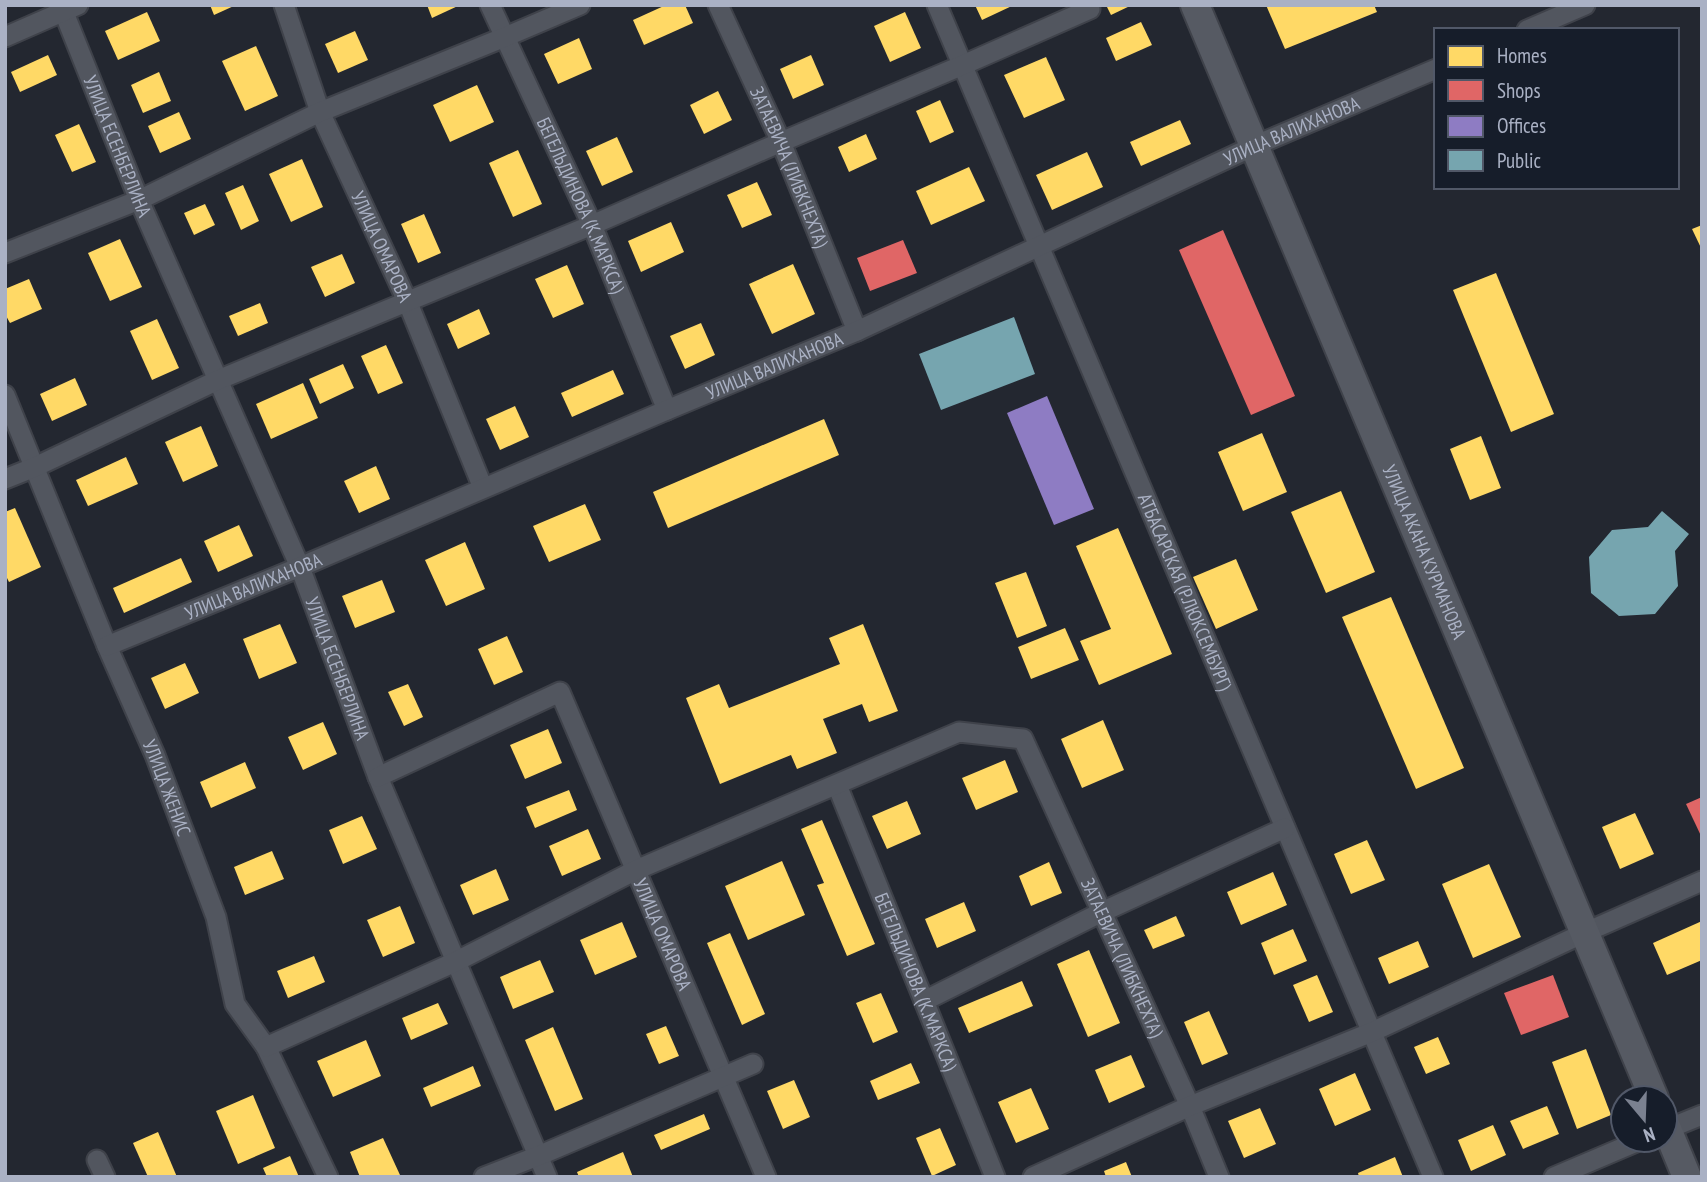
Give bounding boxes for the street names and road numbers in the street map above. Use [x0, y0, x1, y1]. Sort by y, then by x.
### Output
street label: УЛИЦА ЕСЕНБЕРЛИНА [78, 72, 157, 221]
street label: ЗАТАЕВИЧА (ЛИБКНЕХТА) [745, 83, 834, 251]
street label: УЛИЦА ВАЛИХАНОВА [1220, 91, 1363, 171]
street label: БЕГЕЛЬДИНОВА (К.МАРКСА) [532, 114, 631, 297]
street label: УЛИЦА ОМАРОВА [346, 187, 418, 306]
street label: УЛИЦА ВАЛИХАНОВА [702, 326, 846, 404]
street label: УЛИЦА АКАНА КУРМАНОВА [1377, 461, 1472, 642]
street label: АТБАСАРСКАЯ (Р.ЛЮКСЕМБУРГ) [1133, 490, 1238, 694]
street label: УЛИЦА ВАЛИХАНОВА [181, 547, 325, 625]
street label: УЛИЦА ЕСЕНБЕРЛИНА [300, 594, 375, 743]
street label: УЛИЦА ЖЕНИС [138, 736, 196, 839]
street label: ЗАТАЕВИЧА (ЛИБКНЕХТА) [1076, 874, 1169, 1041]
street label: УЛИЦА ОМАРОВА [628, 875, 697, 994]
street label: БЕГЕЛЬДИНОВА (К.МАРКСА) [870, 889, 963, 1075]

